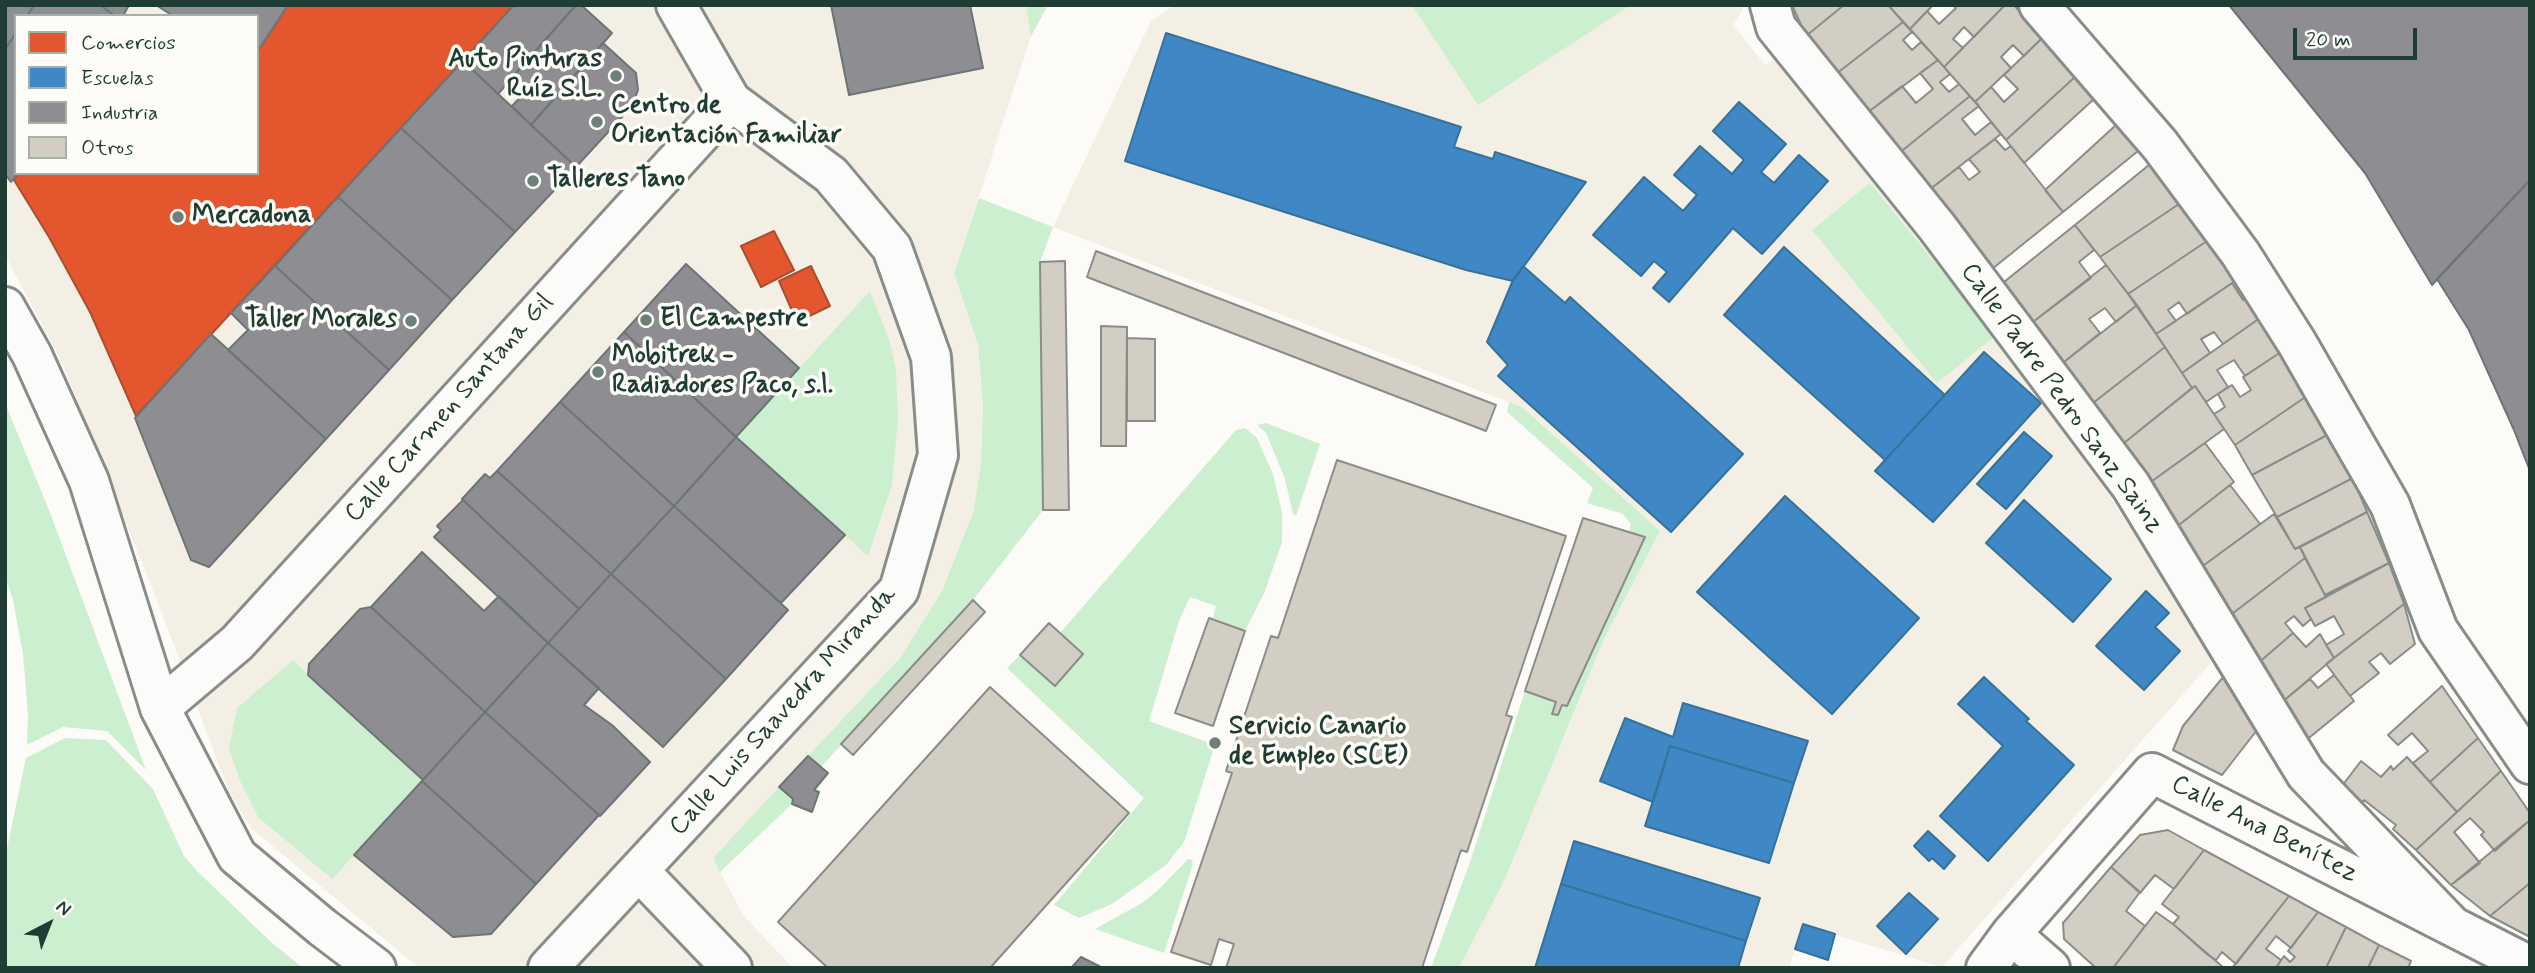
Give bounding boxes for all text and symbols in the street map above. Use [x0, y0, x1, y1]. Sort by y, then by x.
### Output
legend [14, 14, 259, 175]
scale bar [2297, 14, 2421, 58]
text: 20 m [2306, 26, 2351, 54]
text: Comercios [81, 29, 176, 57]
place label: Auto Pinturas Ruíz S.L. [448, 45, 602, 106]
text: Escuelas [81, 64, 154, 92]
marker: Auto Pinturas Ruíz S.L. [608, 68, 624, 84]
place label: Centro de Orientación Familiar [611, 91, 842, 152]
text: Industria [81, 99, 158, 127]
marker: Centro de Orientación Familiar [589, 114, 605, 130]
text: Otros [81, 134, 134, 162]
place label: Talleres Tano [547, 165, 685, 197]
marker: Talleres Tano [525, 173, 541, 189]
place label: Mercadona [192, 201, 311, 233]
marker: Mercadona [170, 209, 186, 225]
street label: Calle Padre Pedro Sanz Sainz [1953, 258, 2169, 540]
street label: Calle Carmen Santana Gil [339, 288, 561, 530]
place label: El Campestre [660, 304, 808, 336]
place label: Taller Morales [245, 305, 397, 337]
marker: El Campestre [638, 312, 654, 328]
marker: Taller Morales [403, 313, 419, 329]
place label: Mobitrek - Radiadores Paco, s.l. [612, 341, 833, 402]
marker: Mobitrek - Radiadores Paco, s.l. [590, 364, 606, 380]
street label: Calle Luis Saavedra Miranda [664, 581, 904, 843]
place label: Servicio Canario de Empleo (SCE) [1229, 712, 1408, 774]
marker: Servicio Canario de Empleo (SCE) [1207, 735, 1223, 751]
street label: Calle Ana Benítez [2165, 769, 2363, 891]
north arrow [14, 889, 84, 959]
text: N [50, 894, 76, 922]

